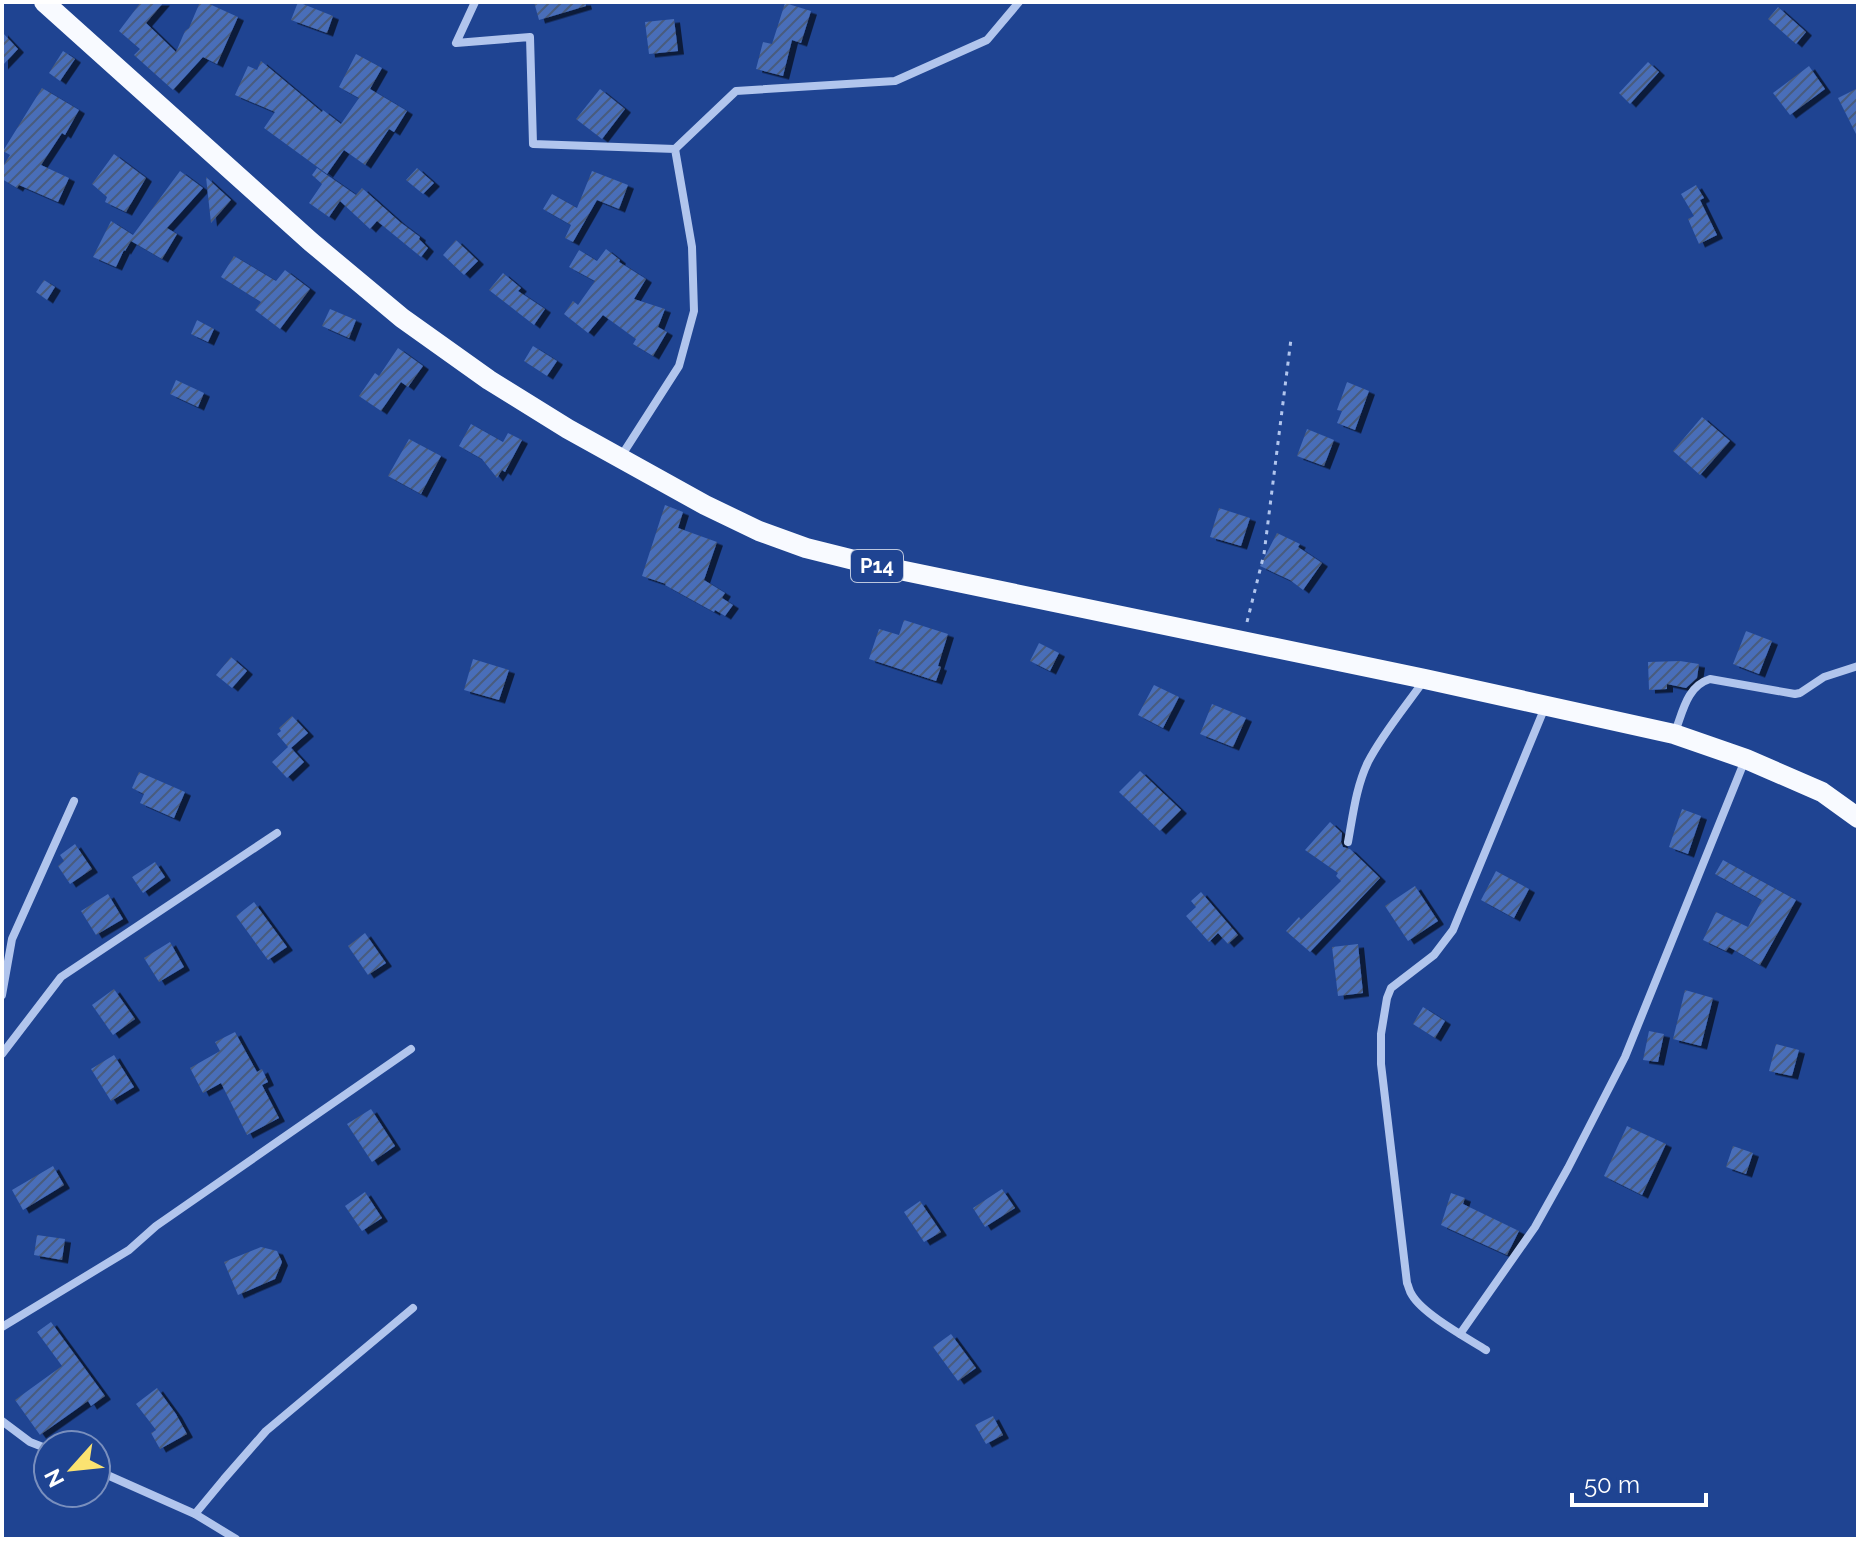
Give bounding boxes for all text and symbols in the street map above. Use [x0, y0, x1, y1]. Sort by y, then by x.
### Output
road number: P14 [851, 550, 903, 582]
north arrow [32, 1429, 112, 1509]
scale bar [1572, 1457, 1706, 1507]
text: N [39, 1465, 70, 1491]
text: 50 m [1584, 1470, 1640, 1499]

